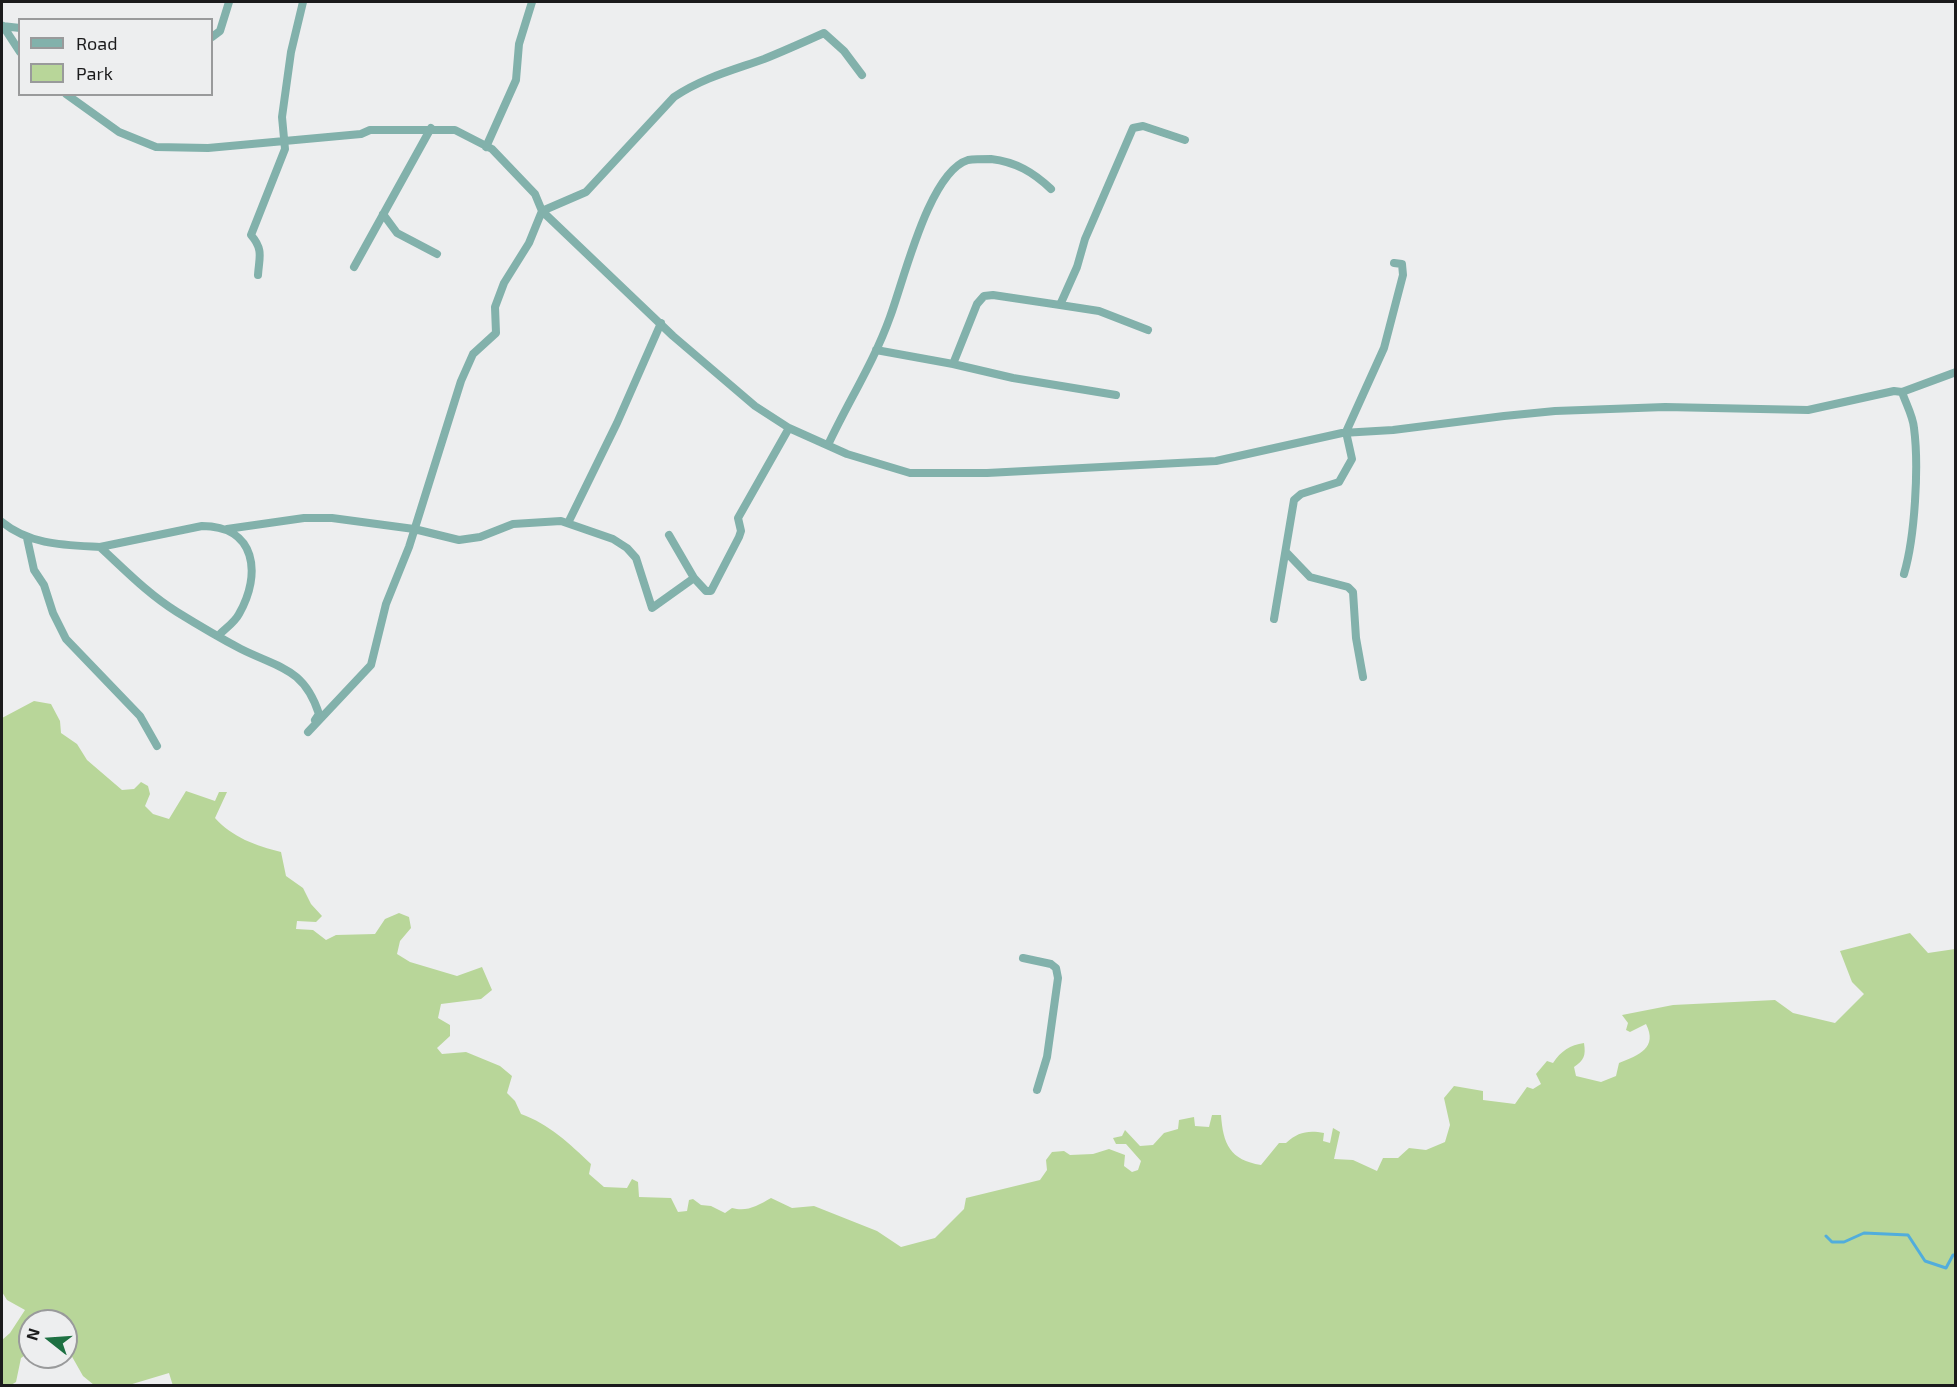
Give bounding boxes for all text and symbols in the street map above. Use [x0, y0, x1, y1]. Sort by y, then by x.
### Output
legend [18, 18, 213, 96]
text: Road [76, 32, 117, 54]
text: Park [76, 62, 113, 84]
north arrow [18, 1309, 78, 1369]
text: N [21, 1326, 43, 1342]

